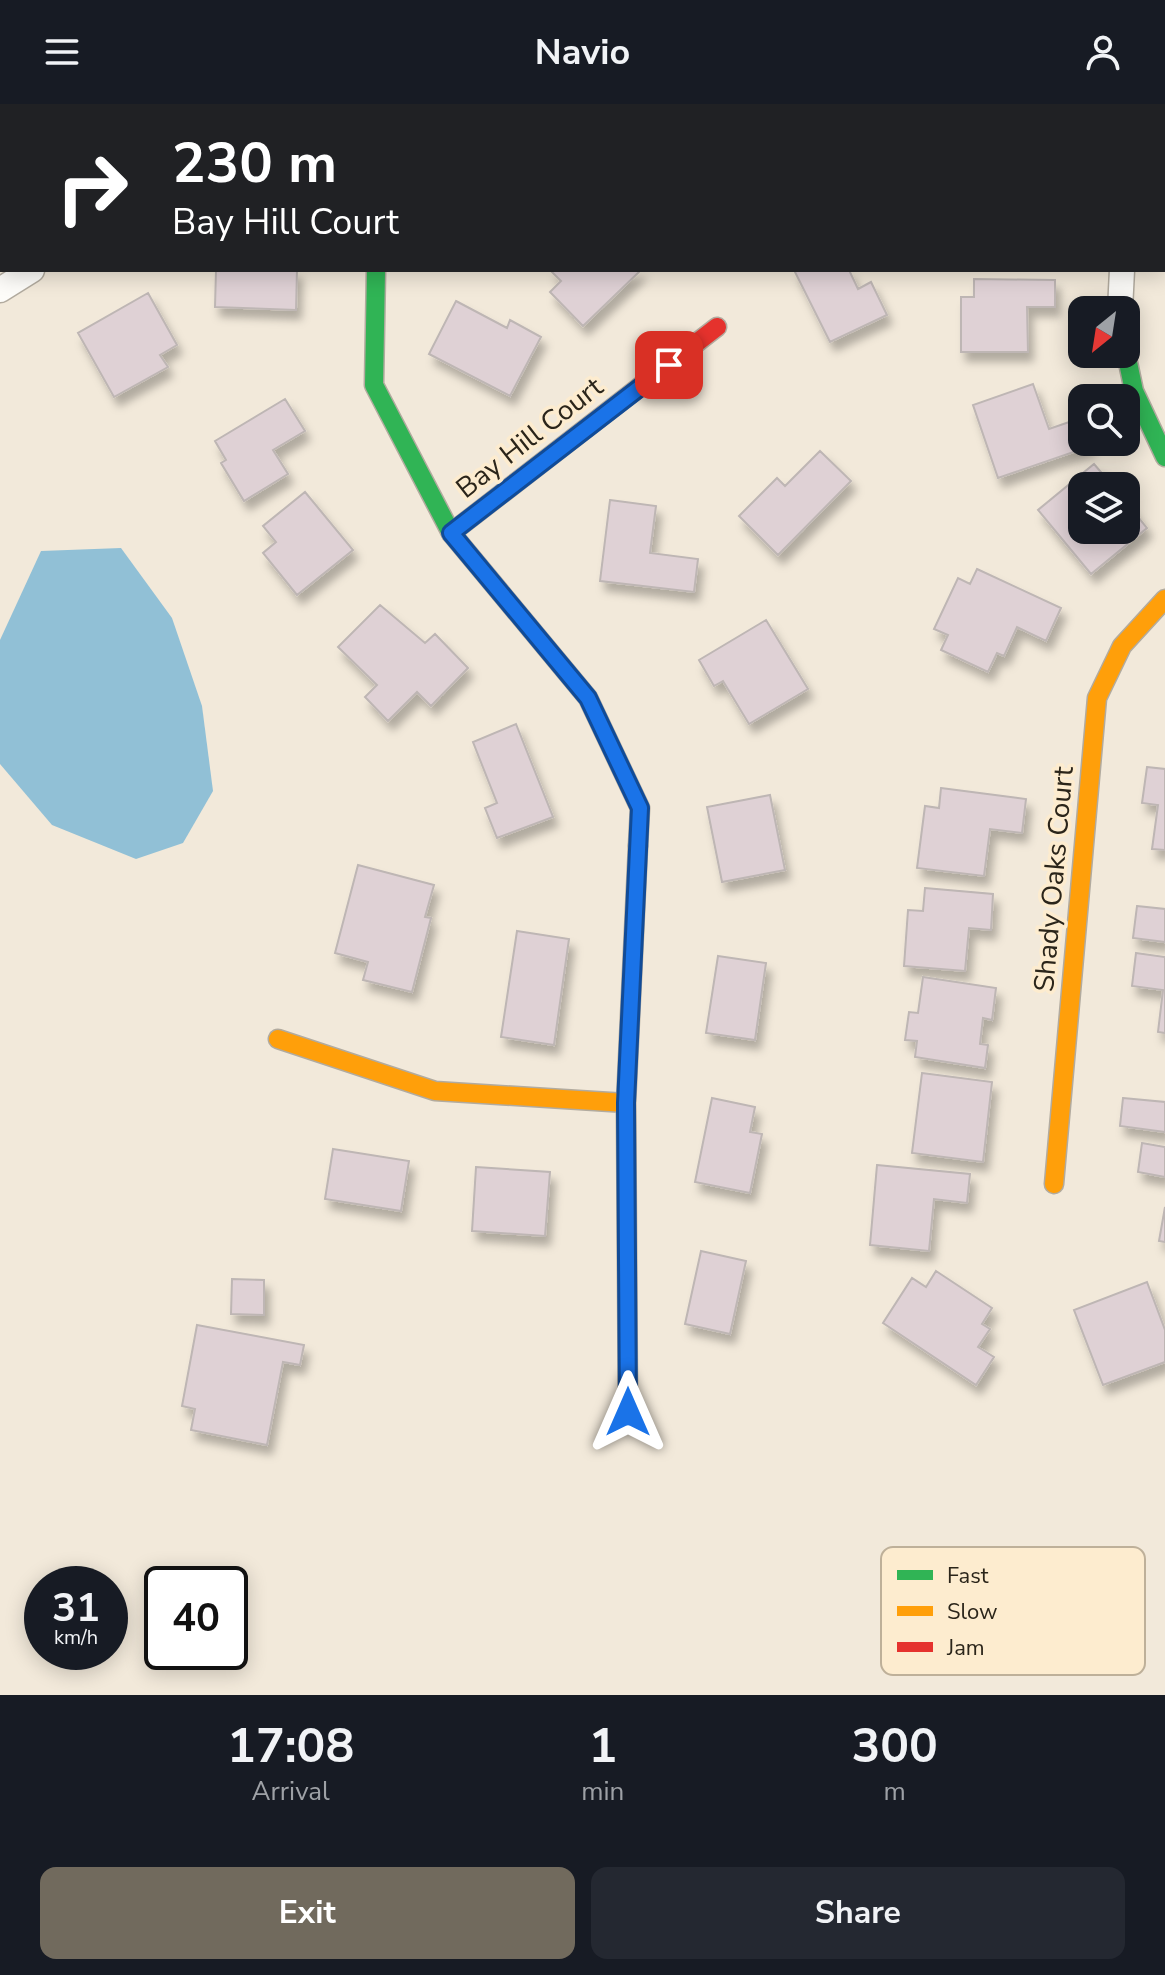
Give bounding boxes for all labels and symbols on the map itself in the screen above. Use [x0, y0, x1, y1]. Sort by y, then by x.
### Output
north arrow [1068, 296, 1140, 368]
pin [635, 331, 703, 399]
street label: Bay Hill Court [448, 368, 611, 507]
street label: Shady Oaks Court [1025, 765, 1083, 993]
position arrow [586, 1370, 670, 1454]
legend [881, 1547, 1145, 1675]
text: Fast [947, 1561, 989, 1591]
speed limit sign: 40 [144, 1566, 248, 1670]
text: Slow [947, 1597, 998, 1627]
text: Jam [946, 1633, 985, 1663]

